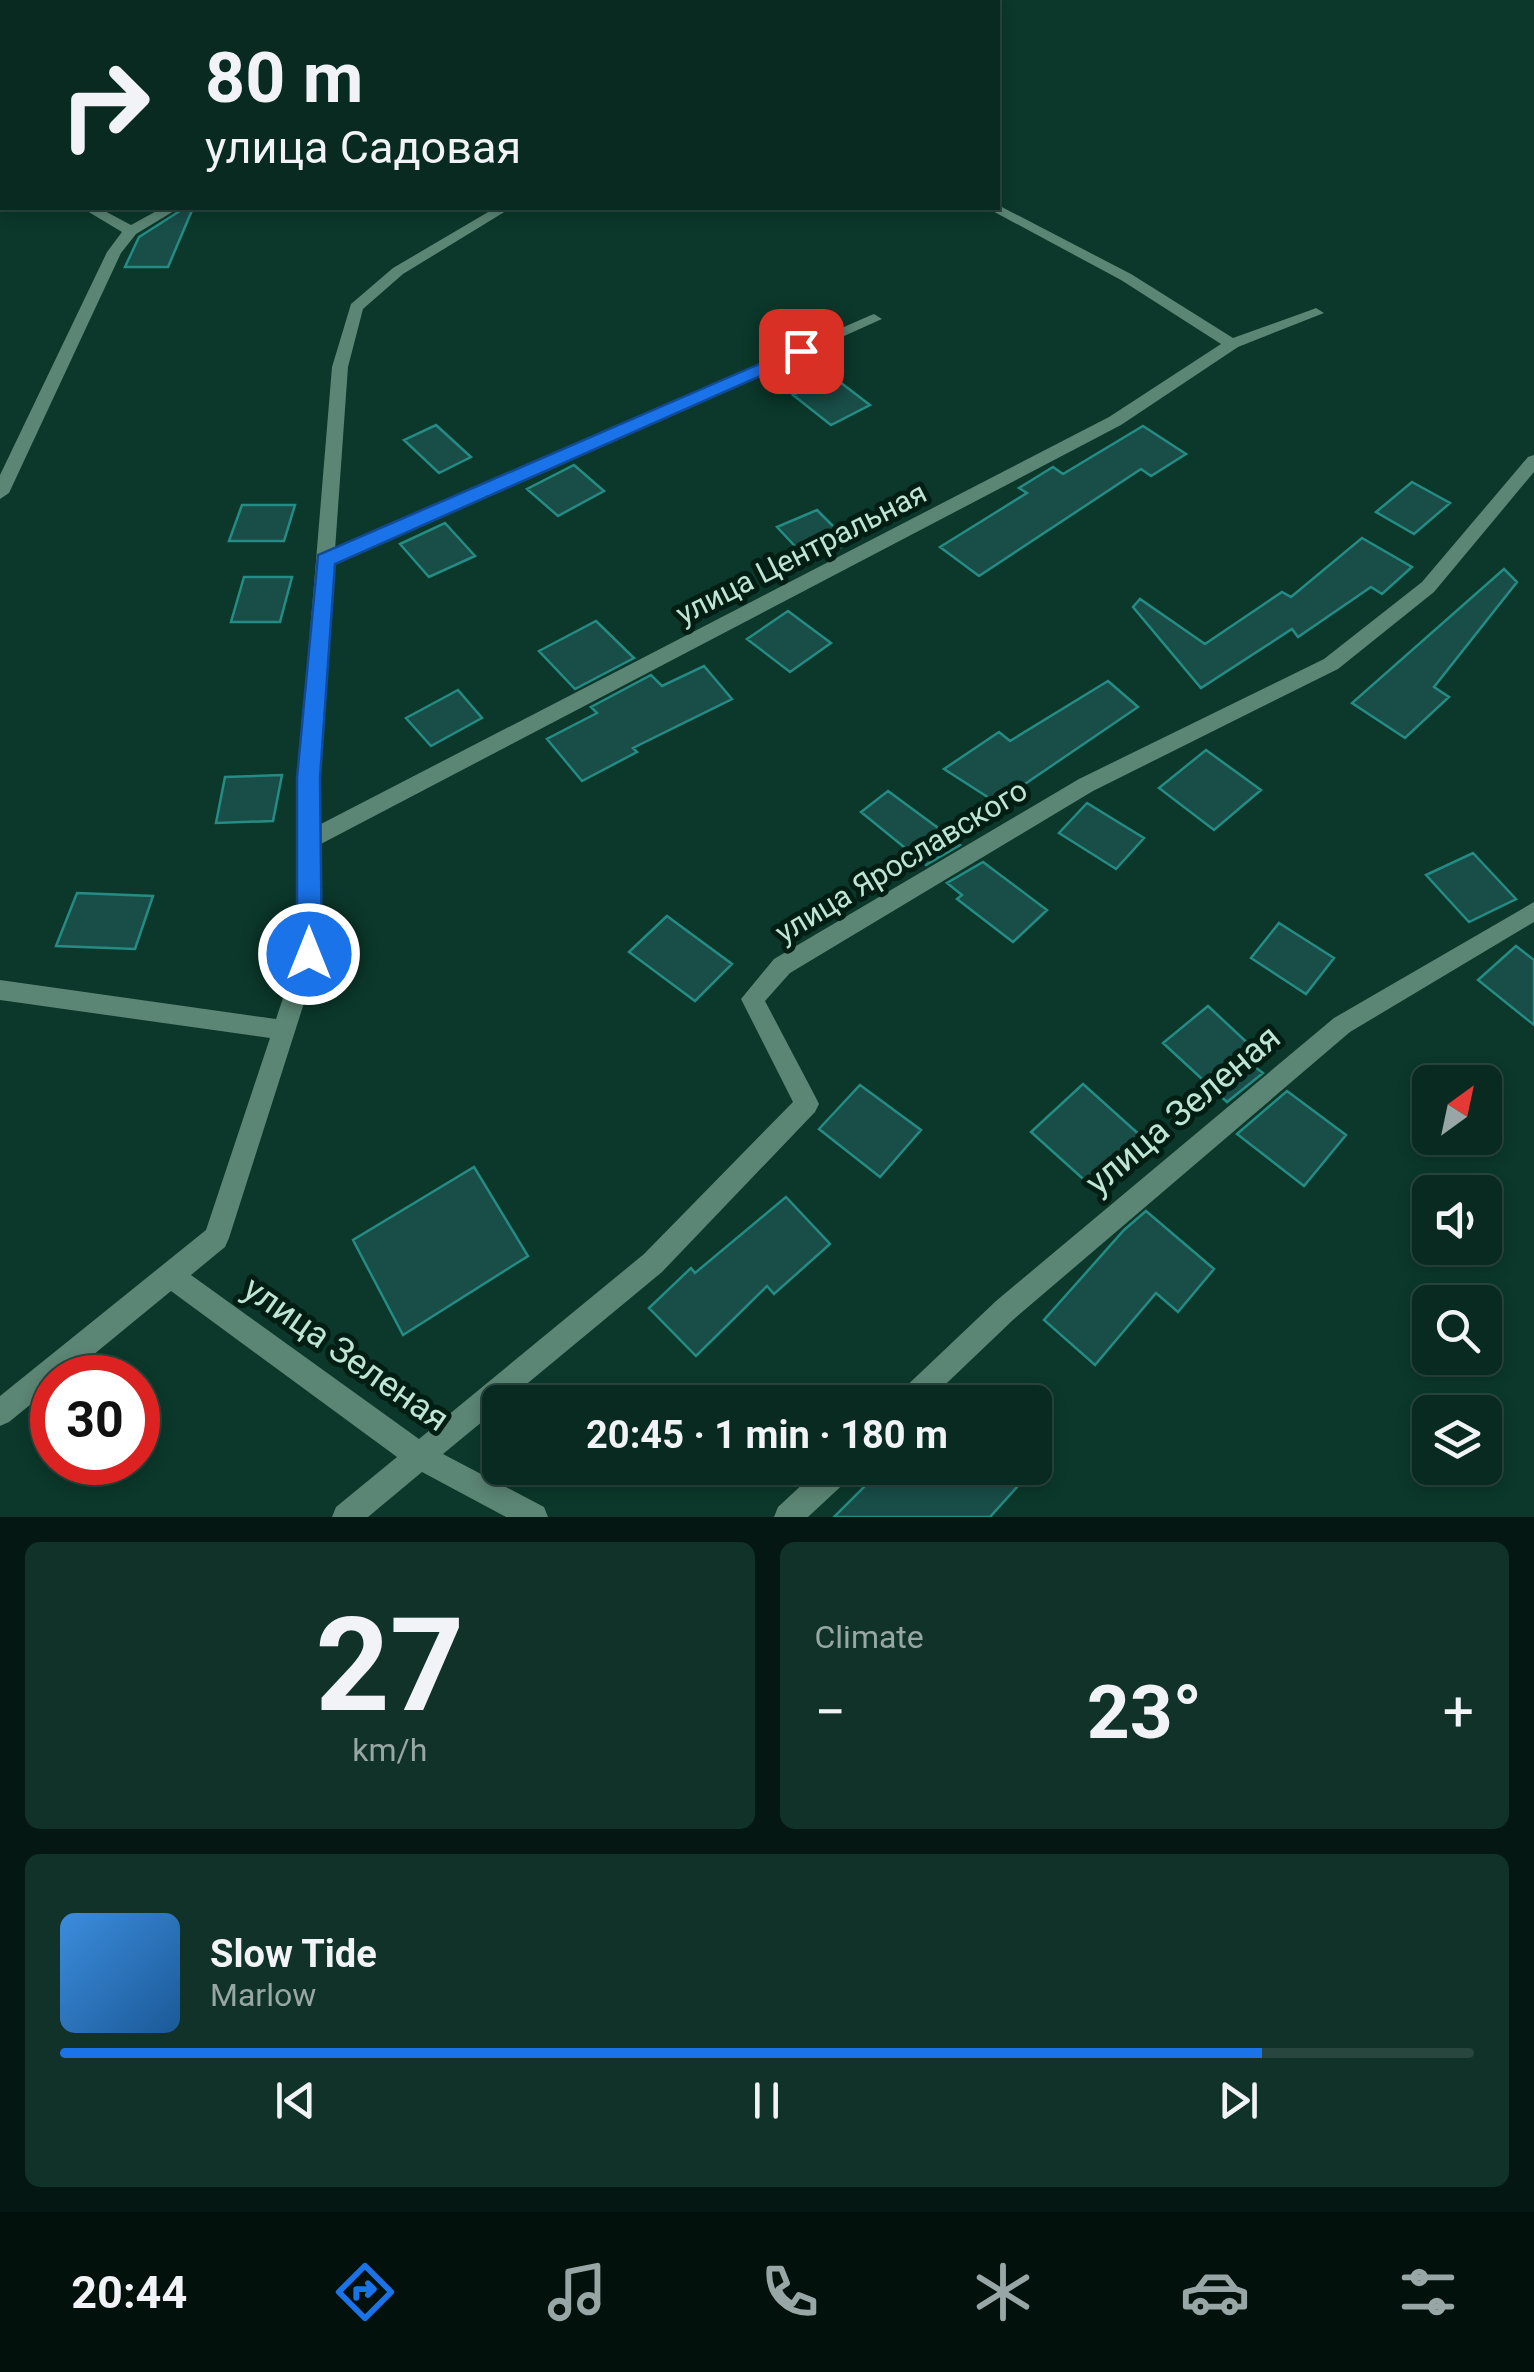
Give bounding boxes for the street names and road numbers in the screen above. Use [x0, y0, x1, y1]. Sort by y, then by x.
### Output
street label: улица Центральная [670, 475, 932, 631]
street label: улица Ярославского [769, 772, 1033, 950]
street label: улица Зеленая [1077, 1017, 1289, 1203]
street label: улица Зеленая [235, 1268, 457, 1440]

